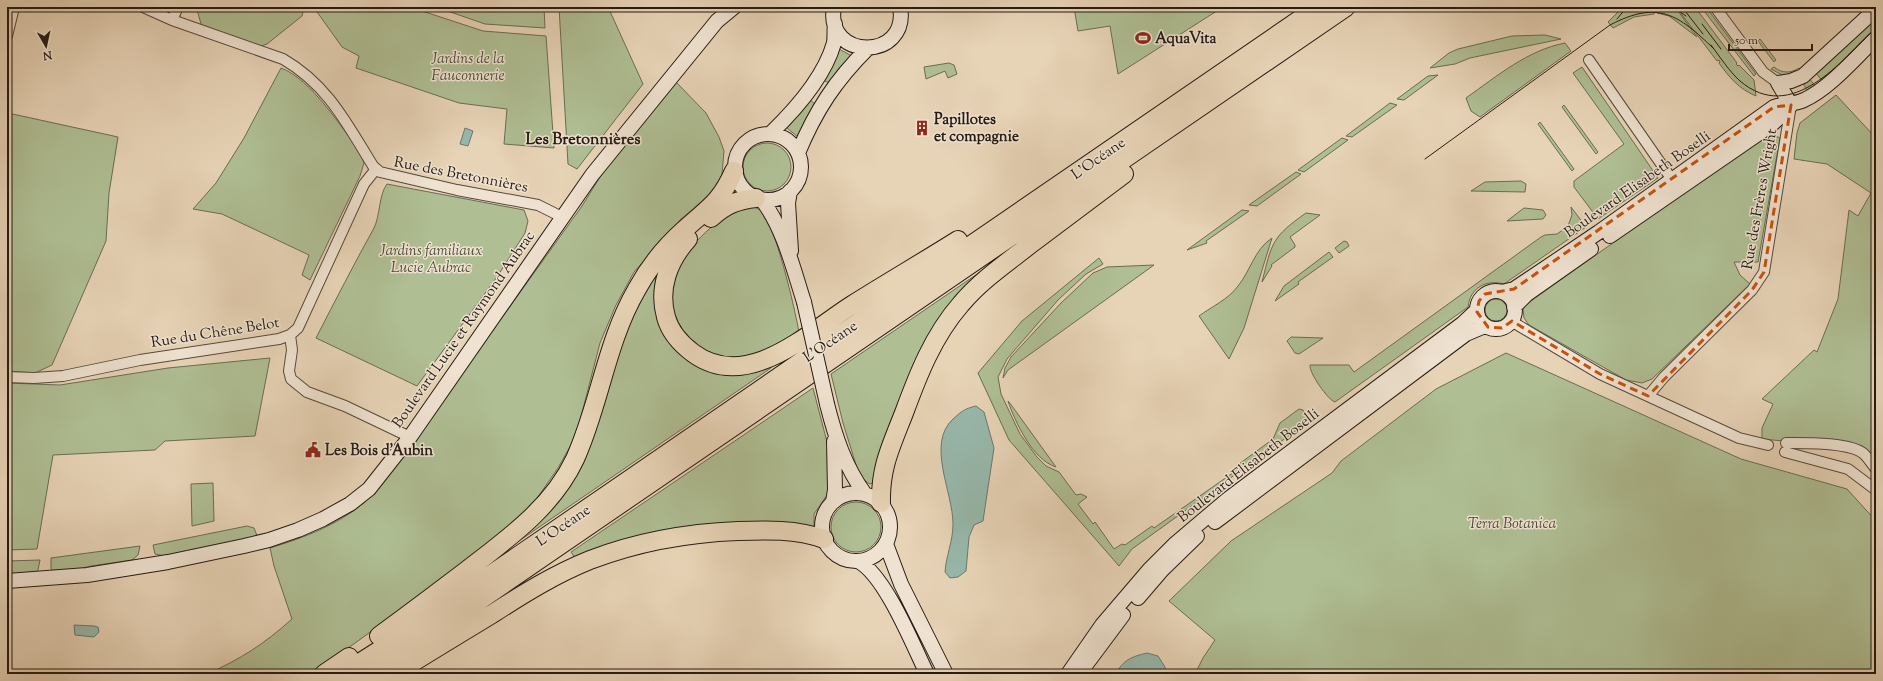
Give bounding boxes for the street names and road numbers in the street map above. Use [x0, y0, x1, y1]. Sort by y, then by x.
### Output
street label: Boulevard Elisabeth Boselli [1560, 127, 1715, 244]
street label: Rue des Frères Wright [1738, 127, 1783, 271]
street label: L’Océane [1068, 133, 1130, 186]
street label: Rue des Bretonnières [392, 152, 530, 199]
street label: Boulevard Lucie et Raymond Aubrac [388, 227, 541, 433]
street label: Rue du Chêne Belot [150, 313, 281, 354]
street label: L’Océane [799, 316, 862, 368]
street label: Boulevard Elisabeth Boselli [1174, 404, 1324, 528]
street label: L’Océane [532, 500, 595, 552]

